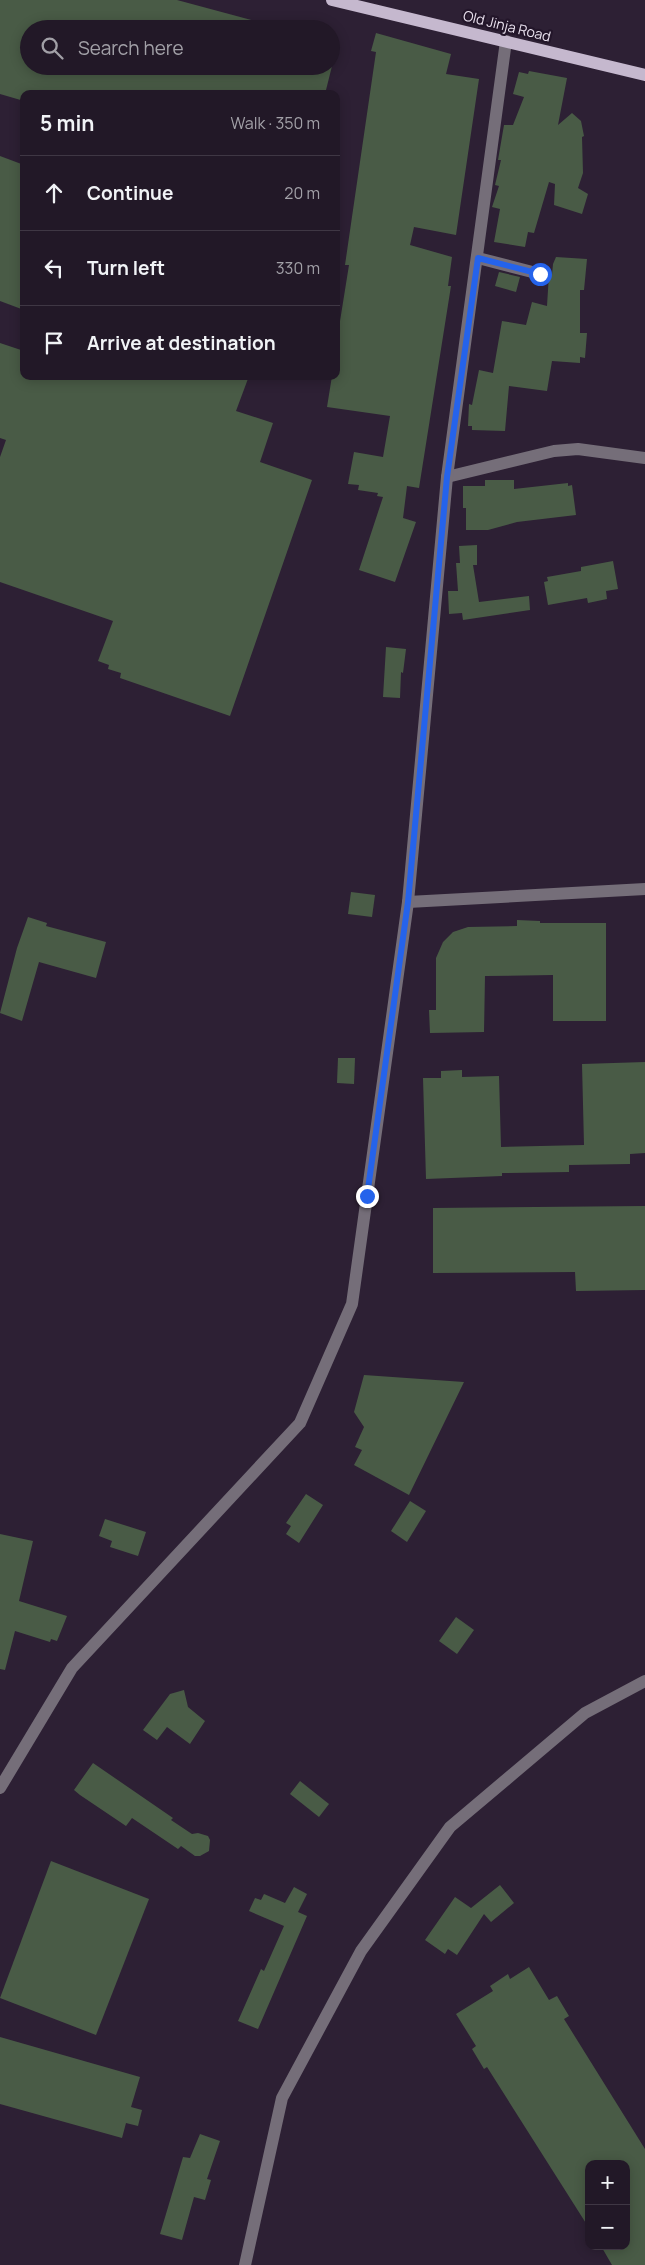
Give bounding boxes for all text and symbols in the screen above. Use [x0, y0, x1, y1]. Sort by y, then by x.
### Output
street label: Old Jinja Road [461, 5, 553, 46]
search box [20, 20, 340, 75]
icon: search [38, 34, 66, 62]
text: Search here [78, 35, 184, 61]
text: 5 min [40, 109, 94, 137]
text: Walk · 350 m [231, 112, 320, 134]
icon: ahead [40, 179, 68, 207]
text: Continue [87, 180, 173, 206]
text: 20 m [284, 182, 320, 204]
icon: left [40, 254, 68, 282]
text: Turn left [87, 255, 165, 281]
text: 330 m [276, 257, 320, 279]
route start [529, 263, 552, 286]
icon: arrive [40, 329, 68, 357]
text: Arrive at destination [87, 330, 276, 356]
route end [356, 1185, 379, 1208]
map controls [585, 2160, 630, 2250]
button: + [585, 2160, 630, 2205]
button: − [585, 2205, 630, 2250]

